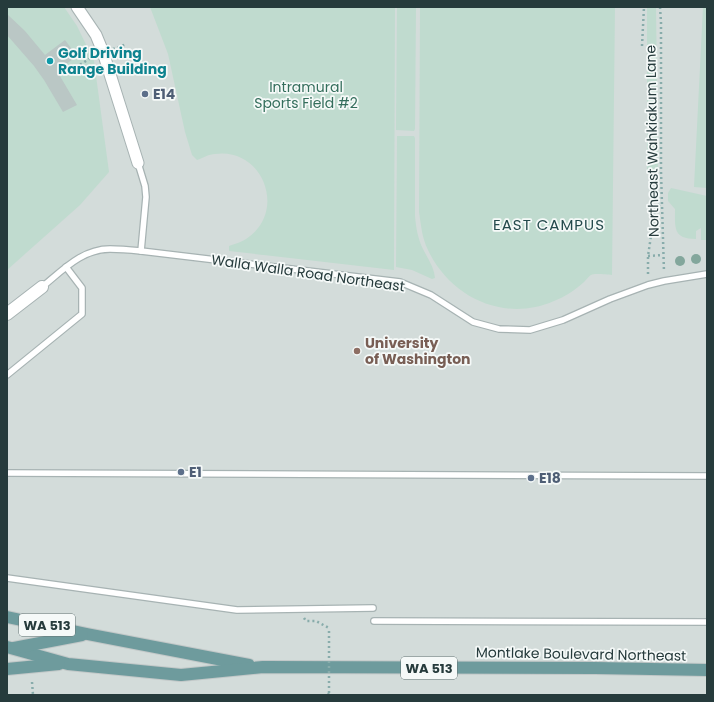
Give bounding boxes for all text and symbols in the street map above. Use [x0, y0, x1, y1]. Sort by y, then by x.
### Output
place label: Golf Driving Range Building [58, 43, 167, 79]
street label: Northeast Wahkiakum Lane [640, 45, 664, 237]
marker: Golf Driving Range Building [45, 56, 55, 66]
park label: Intramural Sports Field #2 [254, 77, 358, 113]
place label: E14 [153, 84, 175, 104]
marker: E14 [140, 89, 150, 99]
district label: EAST CAMPUS [493, 214, 605, 235]
street label: Walla Walla Road Northeast [210, 250, 406, 296]
place label: University of Washington [365, 333, 471, 369]
marker: University of Washington [352, 346, 362, 356]
place label: E1 [189, 462, 202, 482]
marker: E1 [176, 467, 186, 477]
place label: E18 [539, 468, 561, 488]
marker: E18 [526, 473, 536, 483]
road number: WA 513 [19, 614, 75, 636]
street label: Montlake Boulevard Northeast [476, 642, 686, 666]
road number: WA 513 [401, 657, 457, 679]

